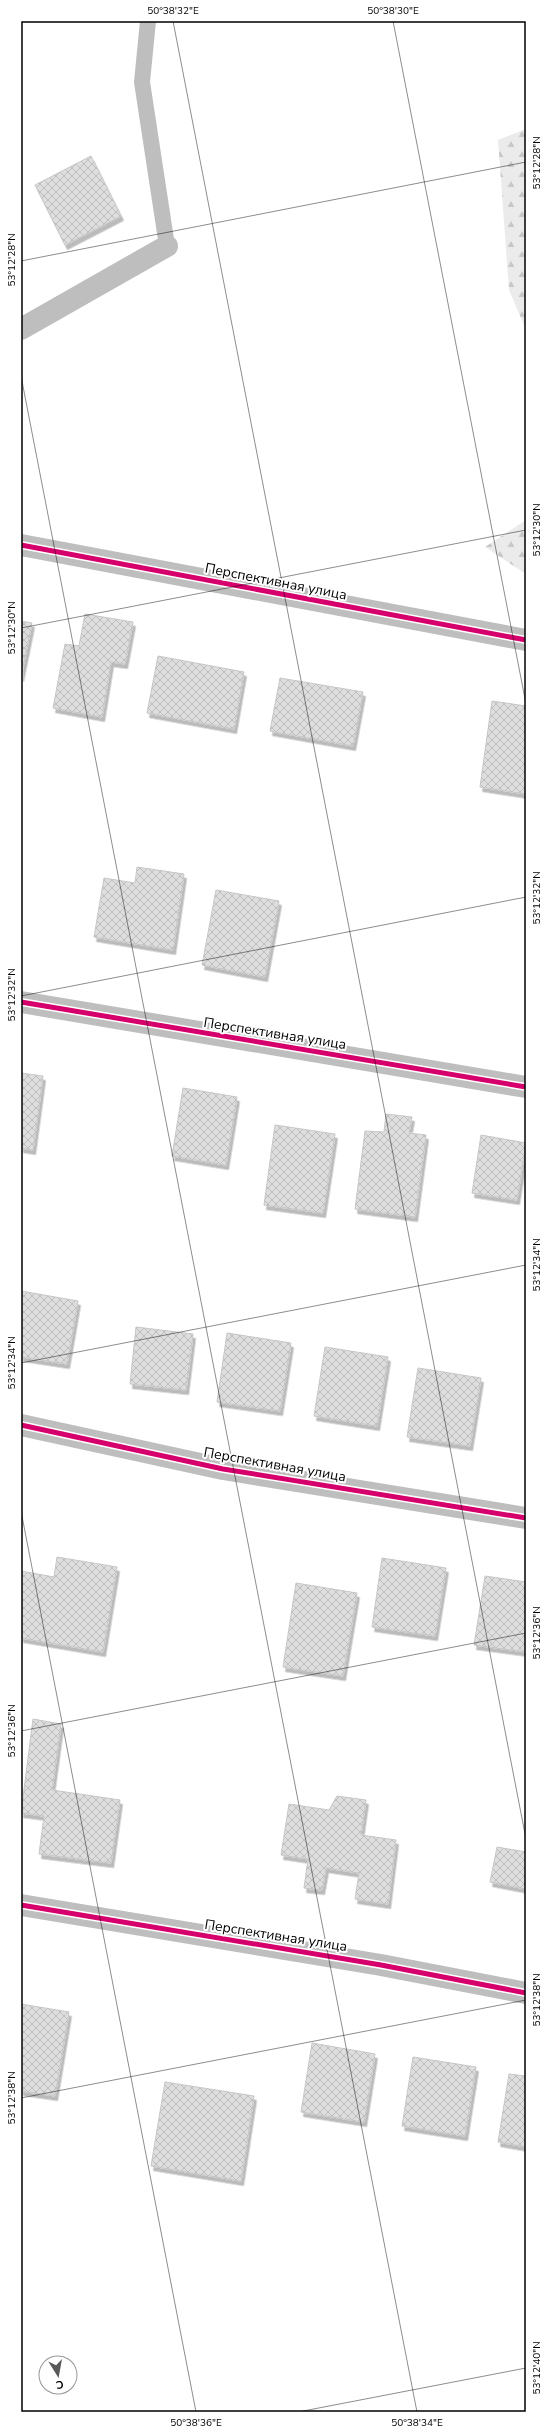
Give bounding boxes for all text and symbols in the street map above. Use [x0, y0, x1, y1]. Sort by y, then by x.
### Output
text: 50°38'32"E [147, 4, 199, 18]
text: 50°38'30"E [367, 4, 419, 18]
text: 53°12'28"N [530, 136, 544, 190]
text: 53°12'28"N [5, 233, 19, 287]
text: 53°12'30"N [530, 503, 544, 557]
street label: Перспективная улица [203, 558, 349, 605]
text: 53°12'30"N [5, 601, 19, 655]
text: 53°12'32"N [530, 871, 544, 925]
text: 53°12'32"N [5, 968, 19, 1022]
street label: Перспективная улица [202, 1013, 348, 1054]
text: 53°12'34"N [530, 1238, 544, 1292]
text: 53°12'34"N [5, 1336, 19, 1390]
street label: Перспективная улица [202, 1443, 348, 1486]
text: 53°12'36"N [530, 1606, 544, 1660]
text: 53°12'36"N [5, 1704, 19, 1758]
street label: Перспективная улица [203, 1915, 349, 1956]
text: 53°12'38"N [530, 1973, 544, 2027]
text: 53°12'38"N [5, 2071, 19, 2125]
text: 53°12'40"N [530, 2341, 544, 2395]
north arrow [38, 2355, 78, 2395]
text: С [54, 2376, 65, 2393]
text: 50°38'36"E [170, 2416, 222, 2430]
text: 50°38'34"E [391, 2416, 443, 2430]

